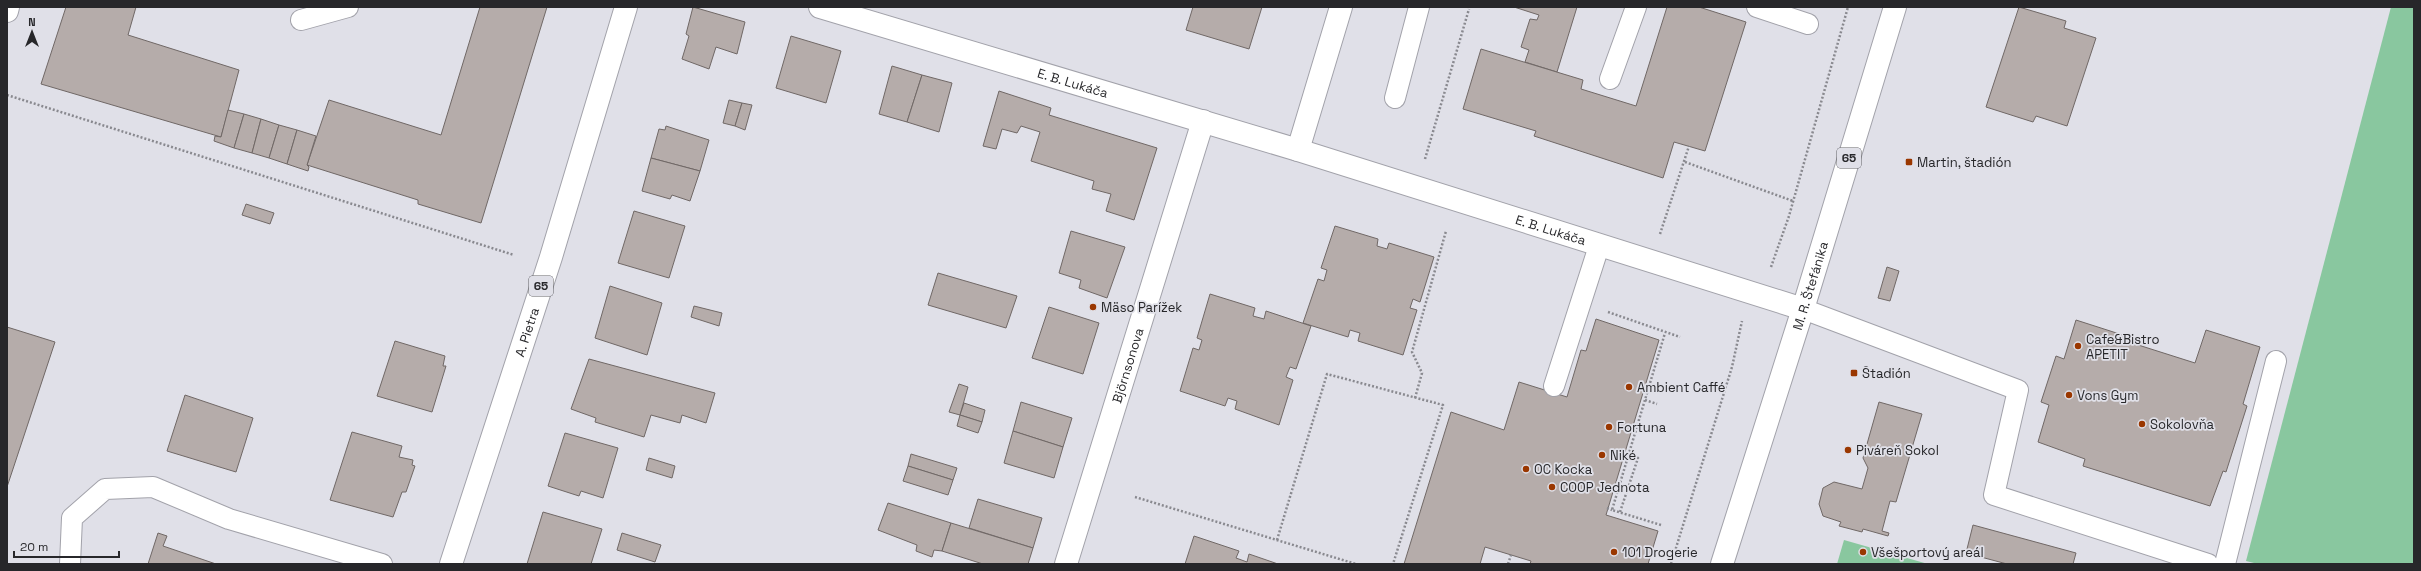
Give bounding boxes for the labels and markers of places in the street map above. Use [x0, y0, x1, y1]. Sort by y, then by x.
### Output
place label: Martin, štadión [1917, 154, 2011, 171]
marker: Martin, štadión [1904, 157, 1914, 167]
place label: Mäso Parížek [1101, 299, 1182, 316]
marker: Mäso Parížek [1088, 302, 1098, 312]
place label: Cafe&Bistro APETIT [2086, 331, 2160, 363]
marker: Cafe&Bistro APETIT [2073, 341, 2083, 351]
place label: Štadión [1862, 365, 1911, 382]
marker: Štadión [1849, 368, 1859, 378]
place label: Ambient Caffé [1637, 379, 1725, 396]
marker: Ambient Caffé [1624, 382, 1634, 392]
place label: Vons Gym [2077, 387, 2138, 404]
marker: Vons Gym [2064, 390, 2074, 400]
place label: Sokolovňa [2150, 416, 2215, 433]
place label: Fortuna [1617, 419, 1667, 436]
marker: Sokolovňa [2137, 419, 2147, 429]
marker: Fortuna [1604, 422, 1614, 432]
place label: Piváreň Sokol [1856, 442, 1939, 459]
marker: Piváreň Sokol [1843, 445, 1853, 455]
place label: Niké [1610, 447, 1636, 464]
marker: Niké [1597, 450, 1607, 460]
place label: OC Kocka [1534, 461, 1593, 478]
marker: OC Kocka [1521, 464, 1531, 474]
place label: COOP Jednota [1560, 479, 1650, 496]
marker: COOP Jednota [1547, 482, 1557, 492]
place label: 101 Drogerie [1622, 544, 1698, 561]
place label: Všešportový areál [1871, 544, 1984, 561]
marker: 101 Drogerie [1609, 547, 1619, 557]
marker: Všešportový areál [1858, 547, 1868, 557]

